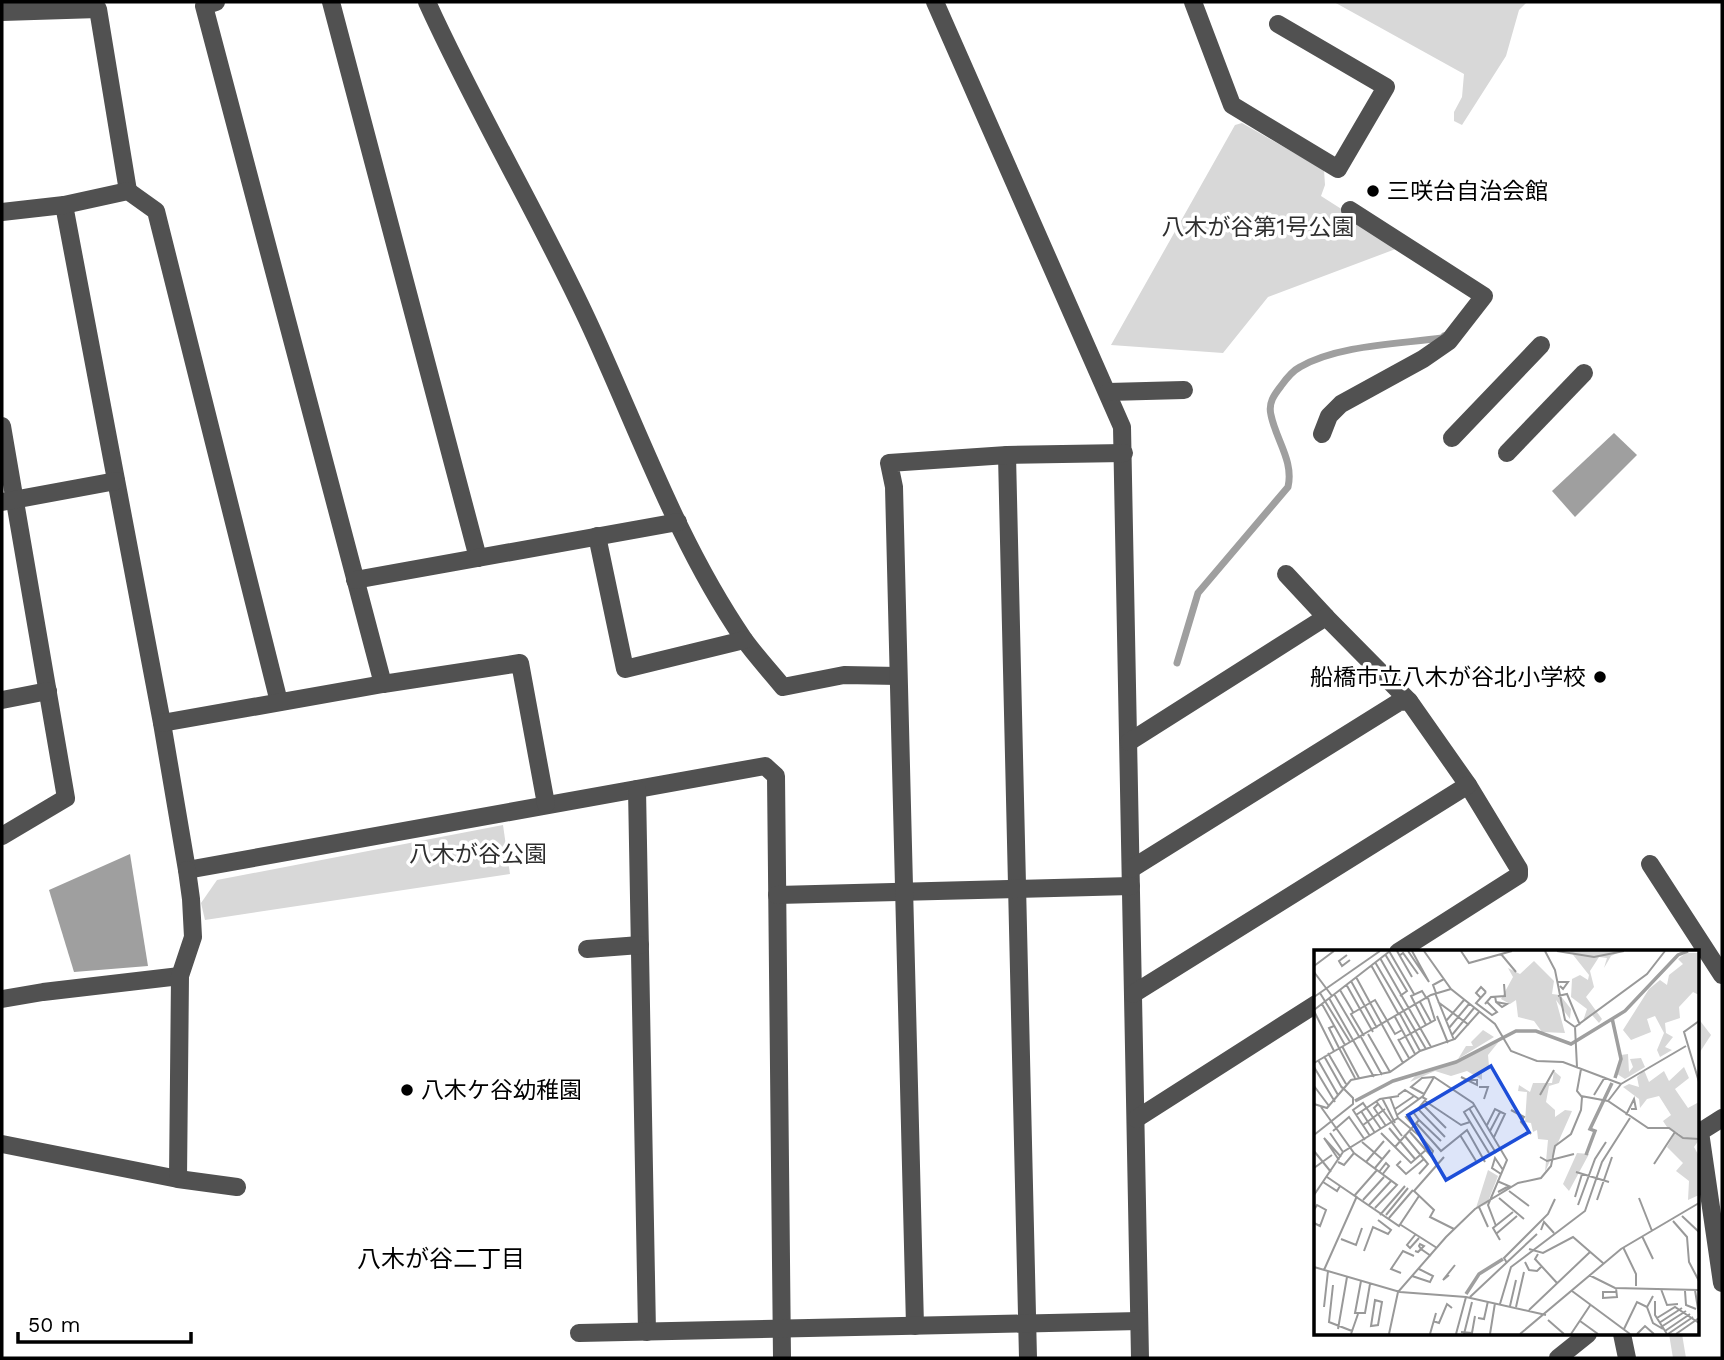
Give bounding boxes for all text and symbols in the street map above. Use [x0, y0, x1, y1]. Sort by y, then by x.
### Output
place label: 三咲台自治会館 [1387, 178, 1548, 205]
marker: 三咲台自治会館 [1365, 183, 1381, 199]
park label: 八木が谷第1号公園 [1162, 214, 1354, 241]
place label: 船橋市立八木が谷北小学校 [1310, 664, 1586, 691]
marker: 船橋市立八木が谷北小学校 [1592, 669, 1608, 685]
park label: 八木が谷公園 [409, 841, 547, 868]
inset map [1314, 950, 1700, 1336]
place label: 八木ケ谷幼稚園 [421, 1077, 582, 1104]
marker: 八木ケ谷幼稚園 [399, 1082, 415, 1098]
district label: 八木が谷二丁目 [357, 1245, 525, 1273]
scale bar [18, 1300, 191, 1344]
text: 50 m [28, 1312, 80, 1337]

